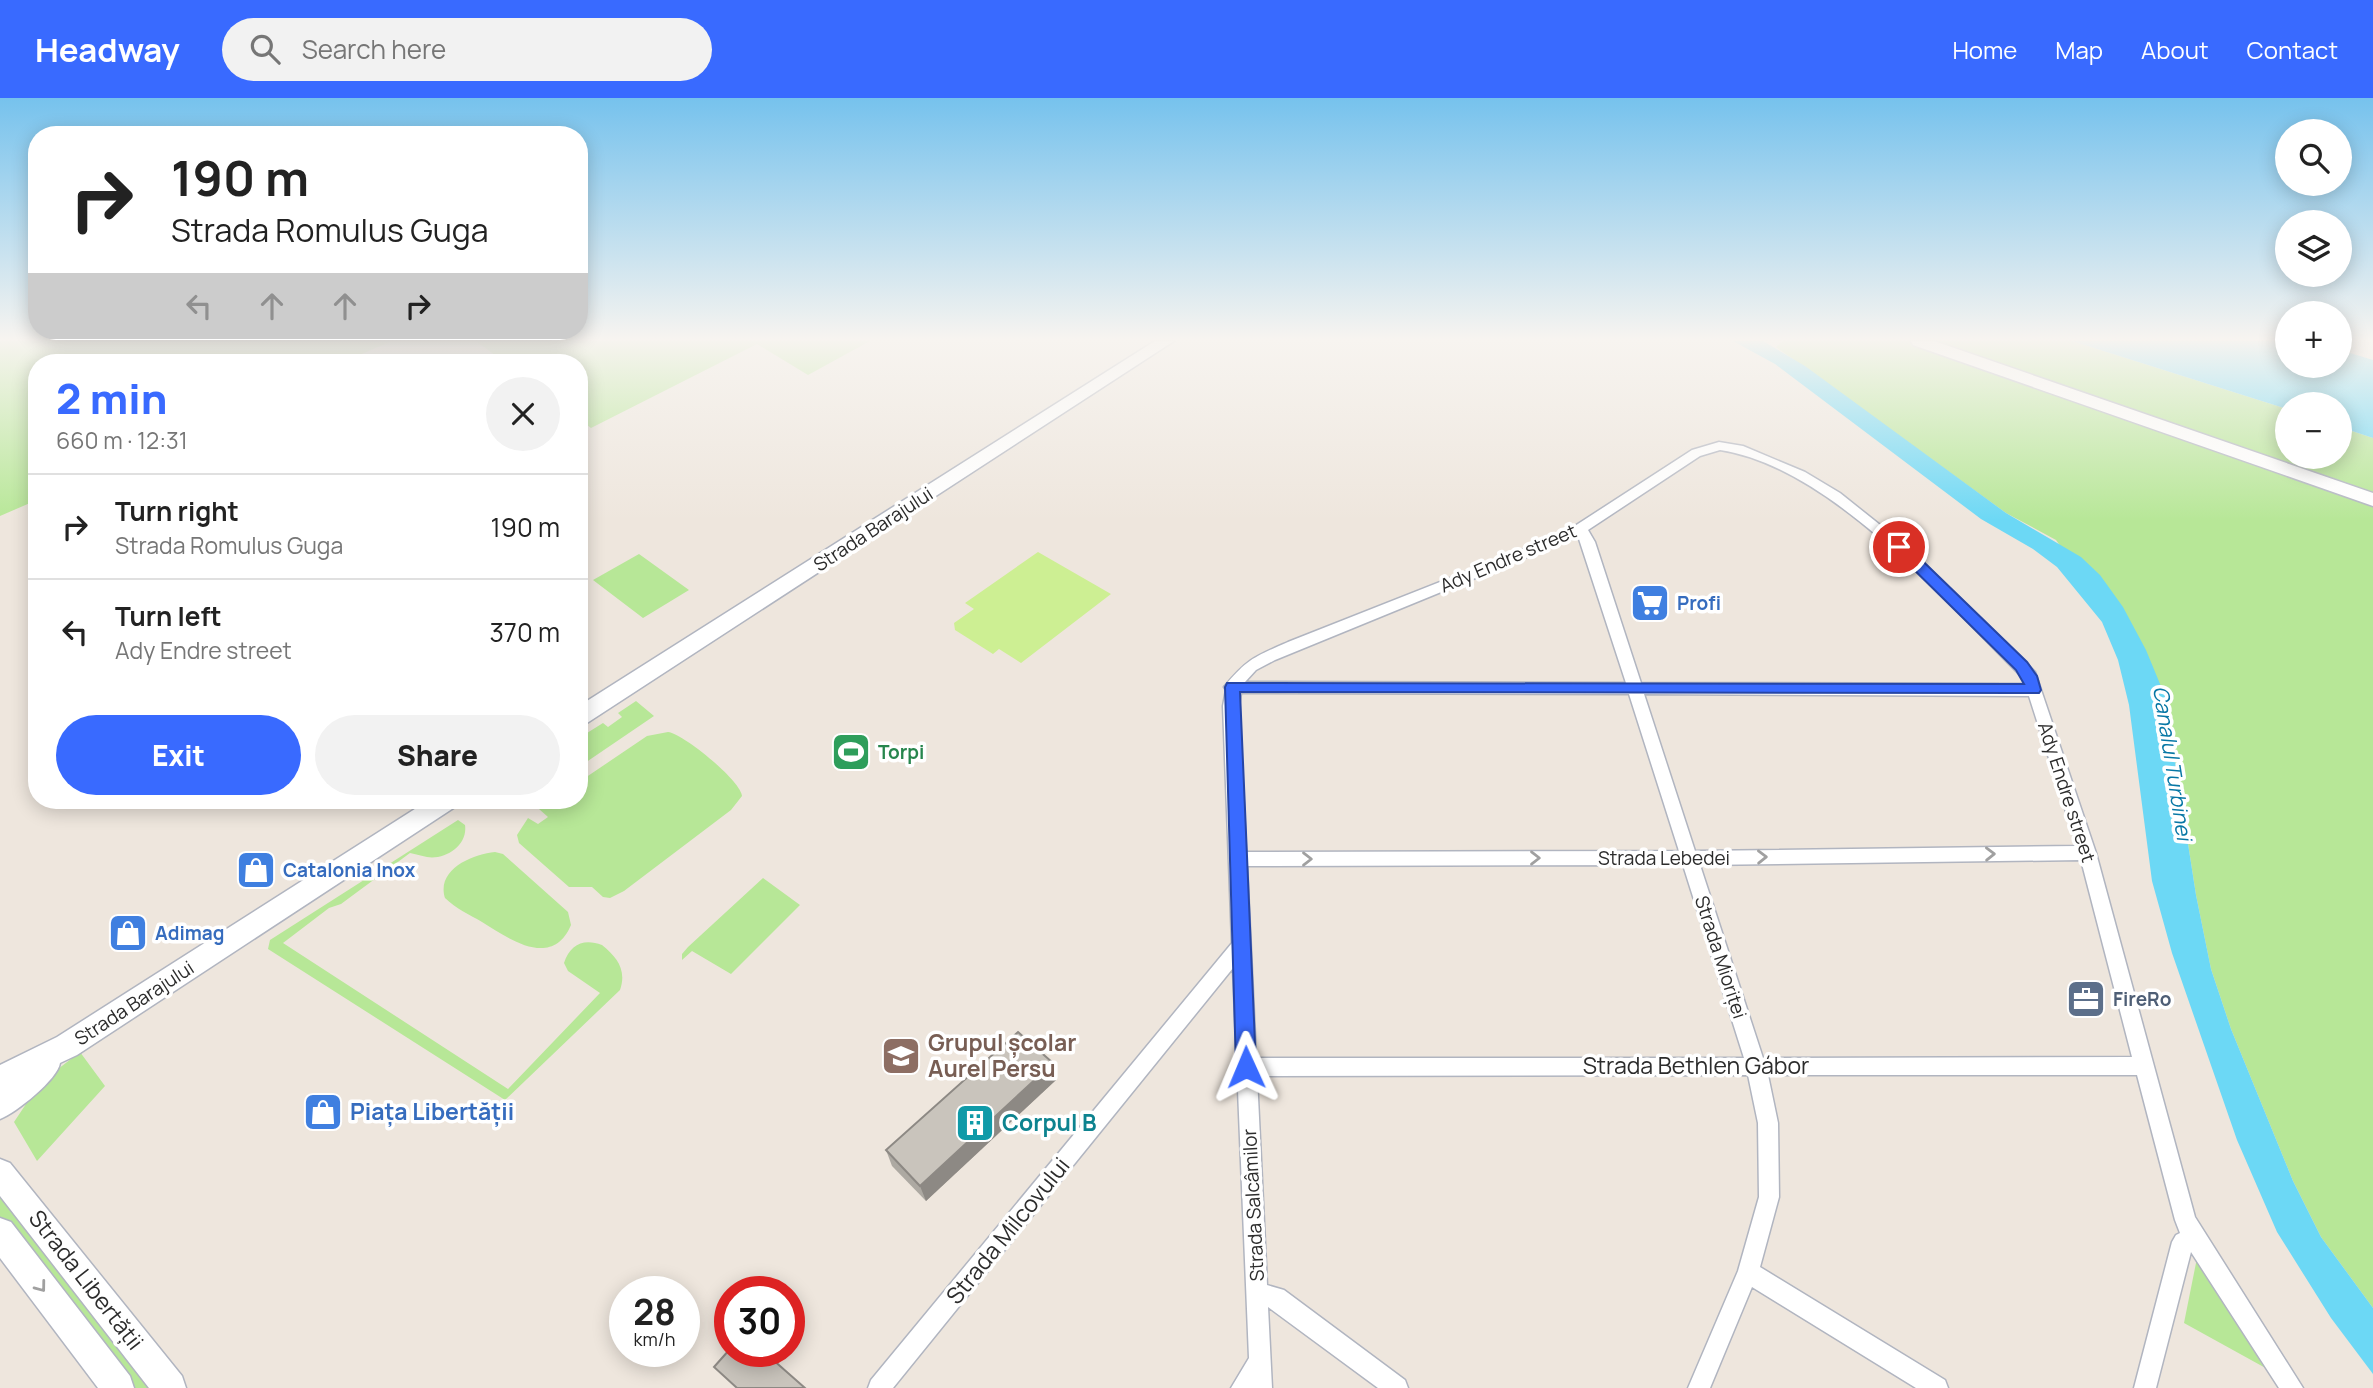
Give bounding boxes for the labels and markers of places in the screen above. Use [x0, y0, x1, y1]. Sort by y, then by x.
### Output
pin [1869, 517, 1929, 577]
supermarket icon: Profi [1629, 582, 1671, 624]
place label: Profi [1677, 590, 1721, 616]
sports icon: Torpi [830, 731, 872, 773]
place label: Torpi [878, 739, 924, 765]
shop icon: Catalonia Inox [235, 849, 277, 891]
place label: Catalonia Inox [283, 857, 416, 883]
shop icon: Adimag [107, 912, 149, 954]
place label: Adimag [155, 920, 225, 946]
office icon: FireRo [2065, 978, 2107, 1020]
place label: FireRo [2113, 986, 2171, 1012]
place label: Grupul școlar Aurel Persu [928, 1026, 1076, 1084]
school or university icon: Grupul școlar Aurel Persu [880, 1035, 922, 1077]
shop icon: Piața Libertății [302, 1091, 344, 1133]
place label: Piața Libertății [350, 1095, 514, 1127]
building icon: Corpul B [954, 1102, 996, 1144]
place label: Corpul B [1002, 1106, 1097, 1138]

